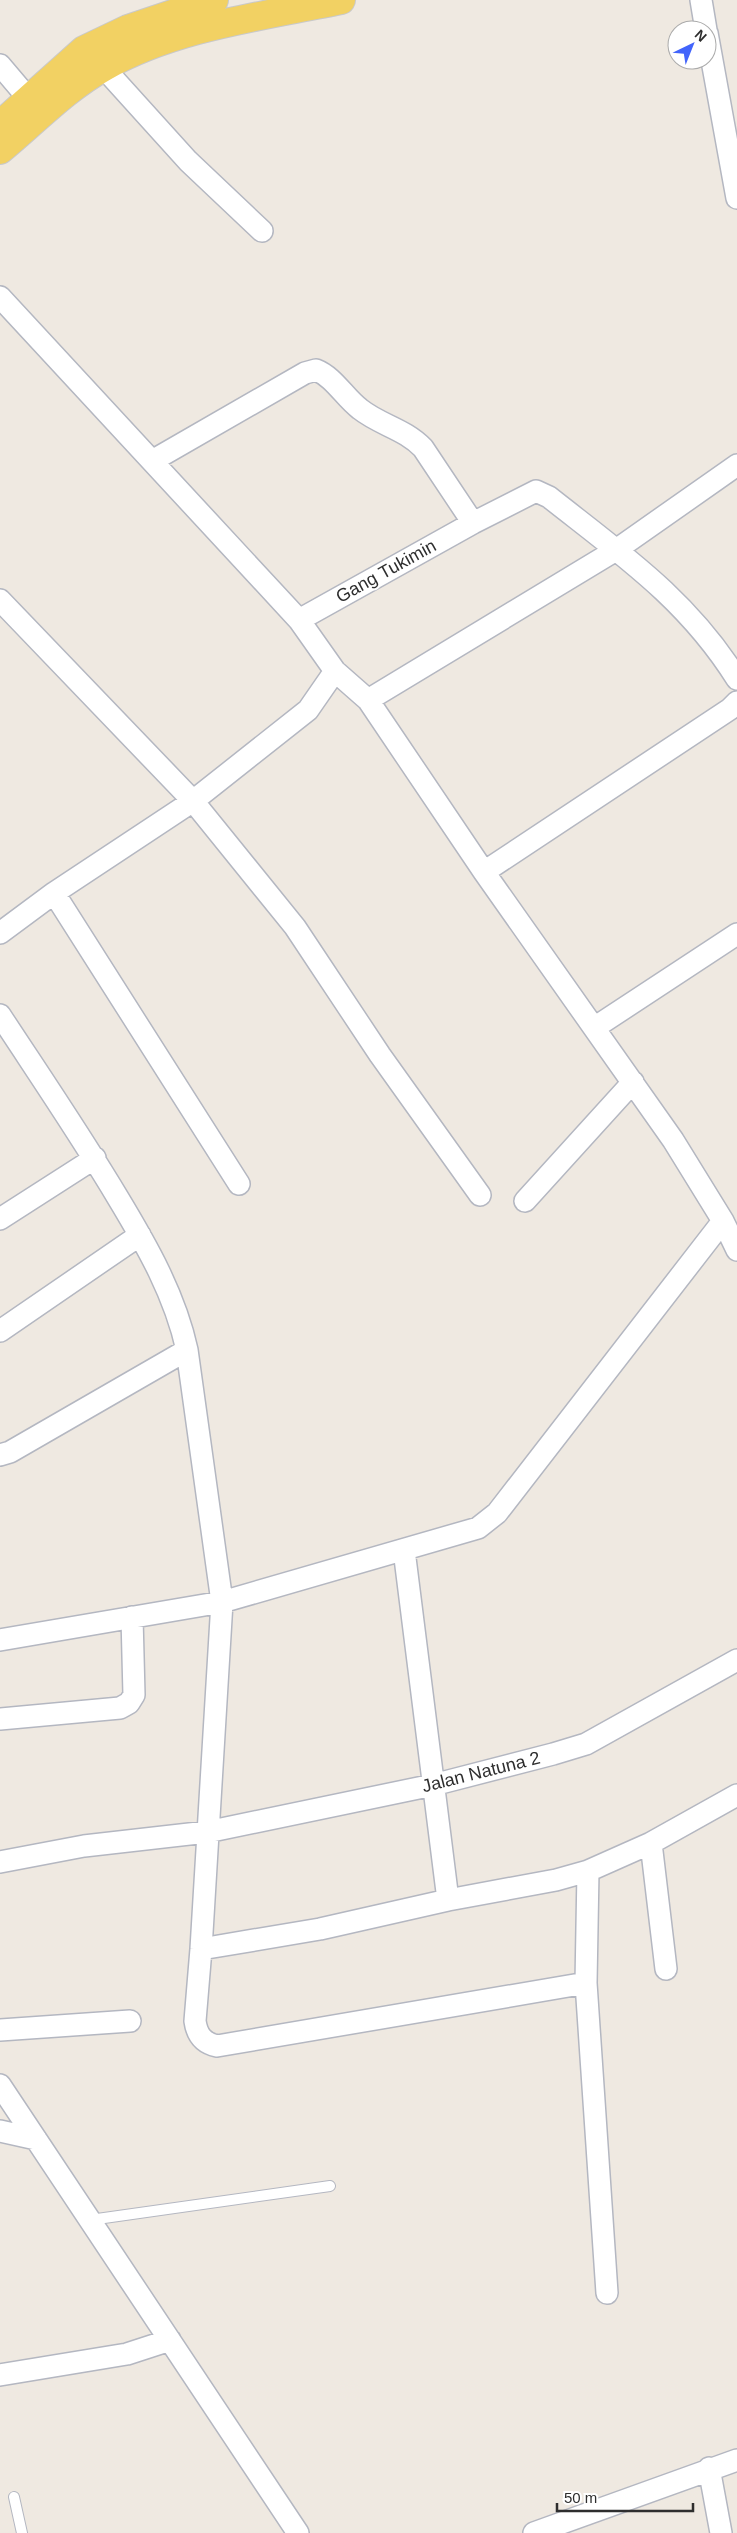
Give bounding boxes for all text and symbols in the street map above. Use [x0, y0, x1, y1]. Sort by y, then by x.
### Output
north arrow [667, 20, 717, 70]
text: N [692, 26, 710, 45]
street label: Gang Tukimin [333, 535, 439, 607]
street label: Jalan Natuna 2 [420, 1748, 542, 1796]
scale bar [557, 2480, 693, 2512]
text: 50 m [564, 2489, 597, 2506]

